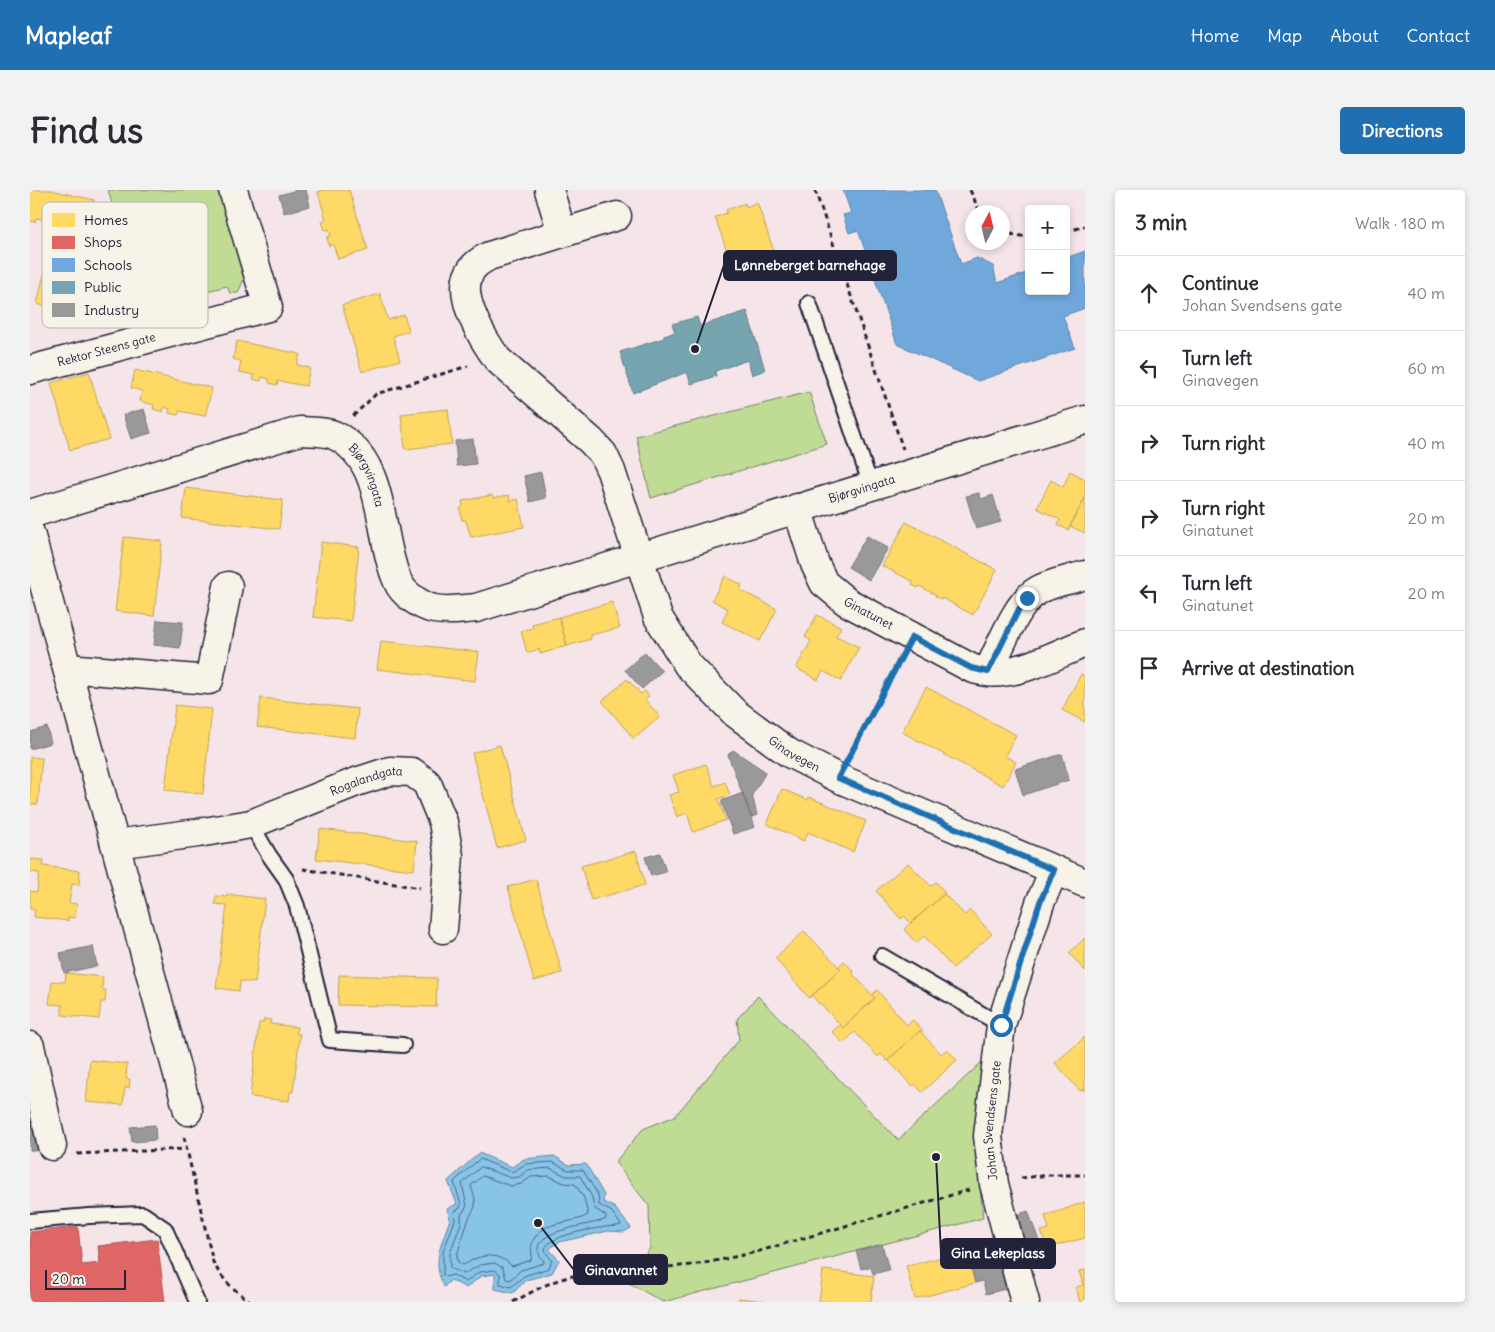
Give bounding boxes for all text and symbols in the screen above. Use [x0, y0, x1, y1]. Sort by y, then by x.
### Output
text: Mapleaf [25, 20, 112, 50]
text: Home [1191, 24, 1239, 47]
text: Map [1267, 24, 1302, 47]
text: About [1330, 24, 1378, 47]
text: Contact [1406, 24, 1470, 47]
button: Directions [1340, 107, 1465, 154]
text: Find us [30, 108, 143, 152]
legend [42, 202, 208, 328]
north arrow [965, 205, 1010, 250]
map controls [1025, 205, 1070, 295]
button: + [1025, 205, 1070, 250]
text: 3 min [1135, 209, 1187, 236]
text: Homes [84, 211, 128, 229]
text: Walk · 180 m [1355, 213, 1445, 233]
text: Shops [84, 233, 122, 251]
button: − [1025, 250, 1070, 295]
callout: Lønneberget barnehage [724, 251, 896, 280]
text: Schools [84, 256, 132, 274]
text: Lønneberget barnehage [734, 256, 886, 274]
text: Continue [1182, 271, 1259, 295]
text: Public [84, 278, 122, 296]
icon: ahead [1135, 279, 1163, 307]
text: 40 m [1407, 283, 1445, 303]
text: Johan Svendsens gate [1182, 295, 1342, 315]
text: Industry [84, 301, 139, 319]
street label: Rektor Steens gate [55, 329, 157, 369]
text: Turn left [1182, 346, 1252, 370]
icon: left [1135, 354, 1163, 382]
text: 60 m [1407, 358, 1445, 378]
text: Ginavegen [1182, 370, 1259, 390]
icon: right [1135, 429, 1163, 457]
text: Turn right [1182, 431, 1265, 455]
text: 40 m [1407, 433, 1445, 453]
street label: Bjørgvingata [346, 440, 388, 509]
street label: Bjørgvingata [827, 471, 897, 506]
text: Turn right [1182, 496, 1265, 520]
icon: right [1135, 504, 1163, 532]
text: 20 m [1408, 508, 1445, 528]
text: Ginatunet [1182, 520, 1254, 540]
text: Turn left [1182, 571, 1252, 595]
icon: left [1135, 579, 1163, 607]
text: 20 m [1408, 583, 1445, 603]
route end [1016, 587, 1039, 610]
street label: Ginatunet [841, 594, 896, 632]
text: Ginatunet [1182, 595, 1254, 615]
icon: arrive [1135, 654, 1163, 682]
text: Arrive at destination [1182, 656, 1355, 680]
street label: Ginavegen [766, 732, 823, 775]
street label: Rogalandgata [327, 763, 403, 799]
route start [990, 1014, 1013, 1037]
street label: Johan Svendsens gate [980, 1060, 1004, 1181]
callout: Gina Lekeplass [941, 1239, 1055, 1268]
text: Gina Lekeplass [951, 1244, 1046, 1262]
callout: Ginavannet [574, 1255, 667, 1284]
text: Ginavannet [585, 1261, 658, 1279]
scale bar [45, 1267, 126, 1290]
text: 20 m [52, 1270, 85, 1288]

